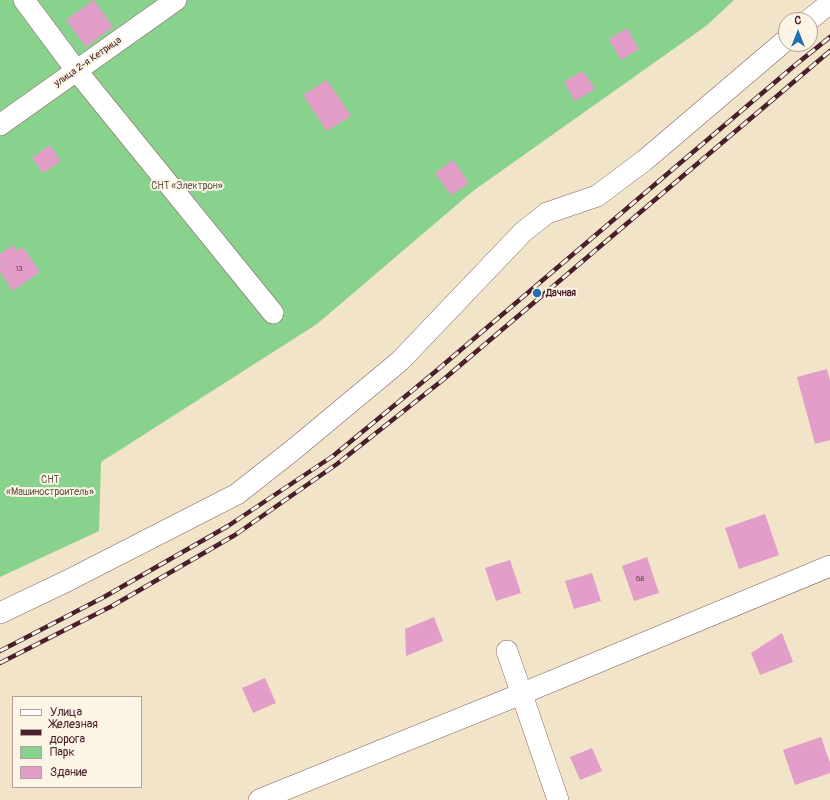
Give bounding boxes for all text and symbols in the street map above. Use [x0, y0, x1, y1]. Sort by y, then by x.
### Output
north arrow [778, 12, 818, 52]
text: С [795, 14, 801, 27]
street label: улица 2-я Кетрица [52, 34, 124, 90]
park label: СНТ «Электрон» [151, 180, 223, 192]
house number: 13 [15, 264, 23, 274]
marker: Дачная [531, 287, 543, 299]
place label: Дачная [546, 287, 576, 299]
park label: СНТ «Машиностроитель» [6, 474, 94, 498]
house number: 68 [636, 574, 644, 584]
legend [12, 696, 142, 788]
text: Улица [50, 705, 82, 720]
text: Железная дорога [50, 717, 98, 747]
text: Парк [50, 745, 75, 760]
text: Здание [50, 765, 87, 780]

